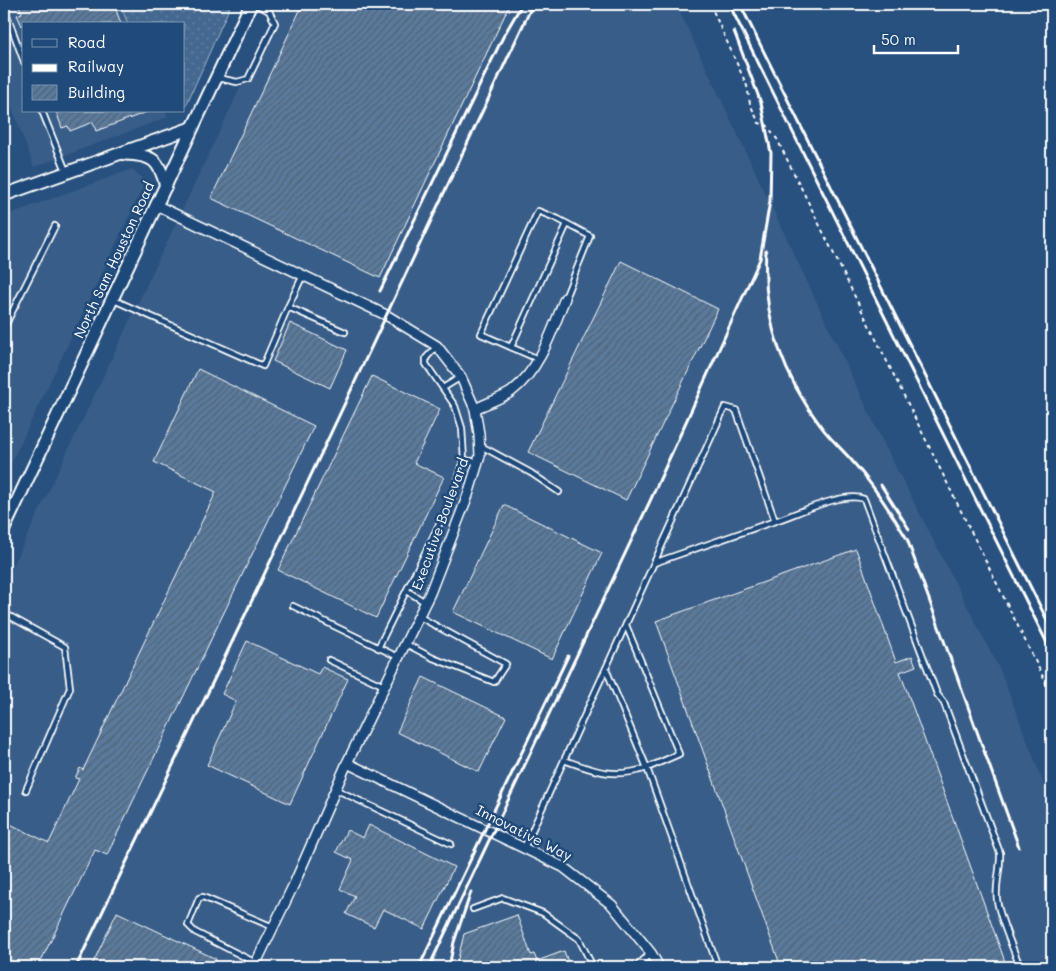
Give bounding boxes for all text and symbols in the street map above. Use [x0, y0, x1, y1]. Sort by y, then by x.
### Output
legend [22, 22, 185, 112]
scale bar [874, 22, 957, 54]
text: 50 m [881, 29, 916, 49]
text: Road [68, 32, 105, 52]
text: Railway [68, 56, 124, 76]
text: Building [68, 82, 125, 102]
street label: North Sam Houston Road [69, 178, 158, 341]
street label: Executive Boulevard [407, 455, 472, 593]
street label: Innovative Way [473, 800, 575, 865]

